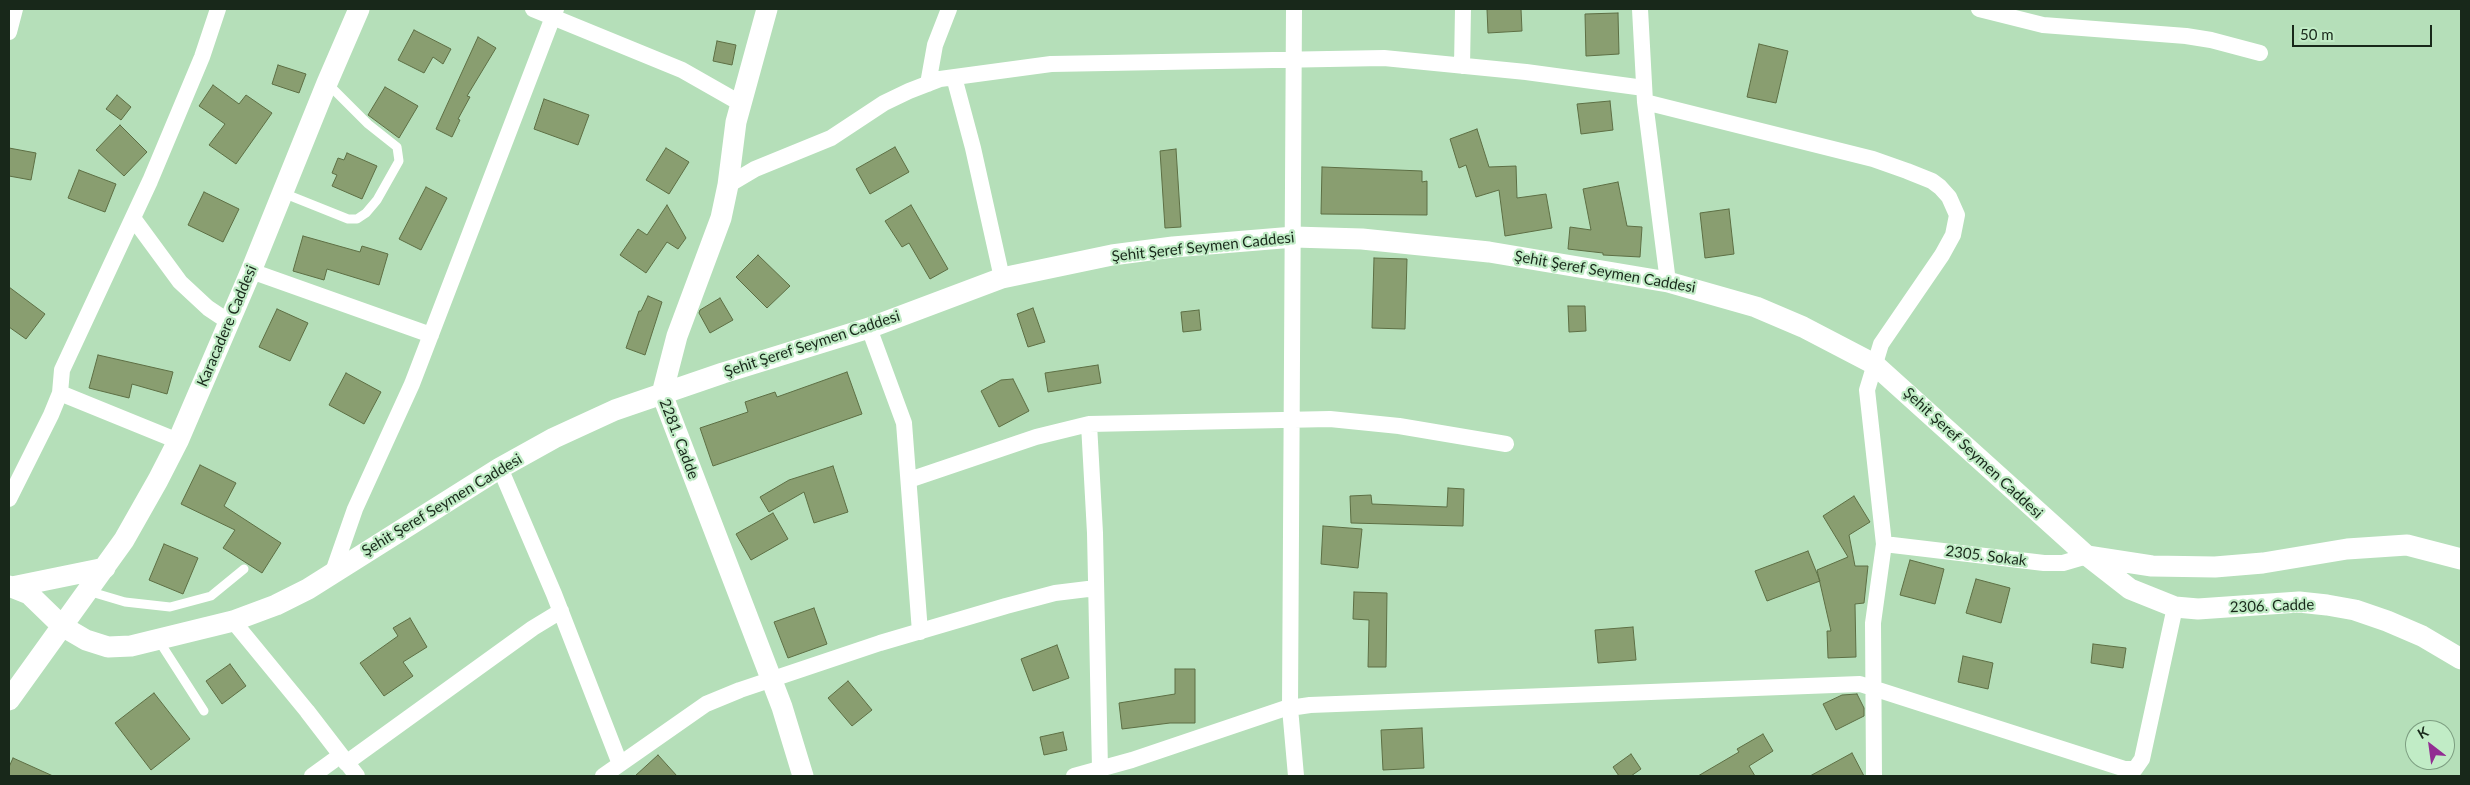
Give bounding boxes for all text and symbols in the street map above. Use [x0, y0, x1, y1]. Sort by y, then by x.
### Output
scale bar [2295, 15, 2435, 47]
text: 50 m [2300, 25, 2334, 43]
street label: Şehit Şeref Seymen Caddesi [1111, 228, 1295, 266]
street label: Şehit Şeref Seymen Caddesi [1513, 247, 1697, 297]
street label: Karacadere Caddesi [193, 263, 261, 389]
street label: Şehit Şeref Seymen Caddesi [722, 307, 902, 381]
street label: Şehit Şeref Seymen Caddesi [1900, 384, 2046, 522]
street label: 2281. Cadde [655, 396, 703, 482]
street label: Şehit Şeref Seymen Caddesi [359, 450, 525, 560]
street label: 2305. Sokak [1944, 542, 2028, 570]
street label: 2306. Cadde [2230, 596, 2314, 616]
north arrow [2405, 720, 2455, 770]
text: K [2414, 723, 2431, 742]

